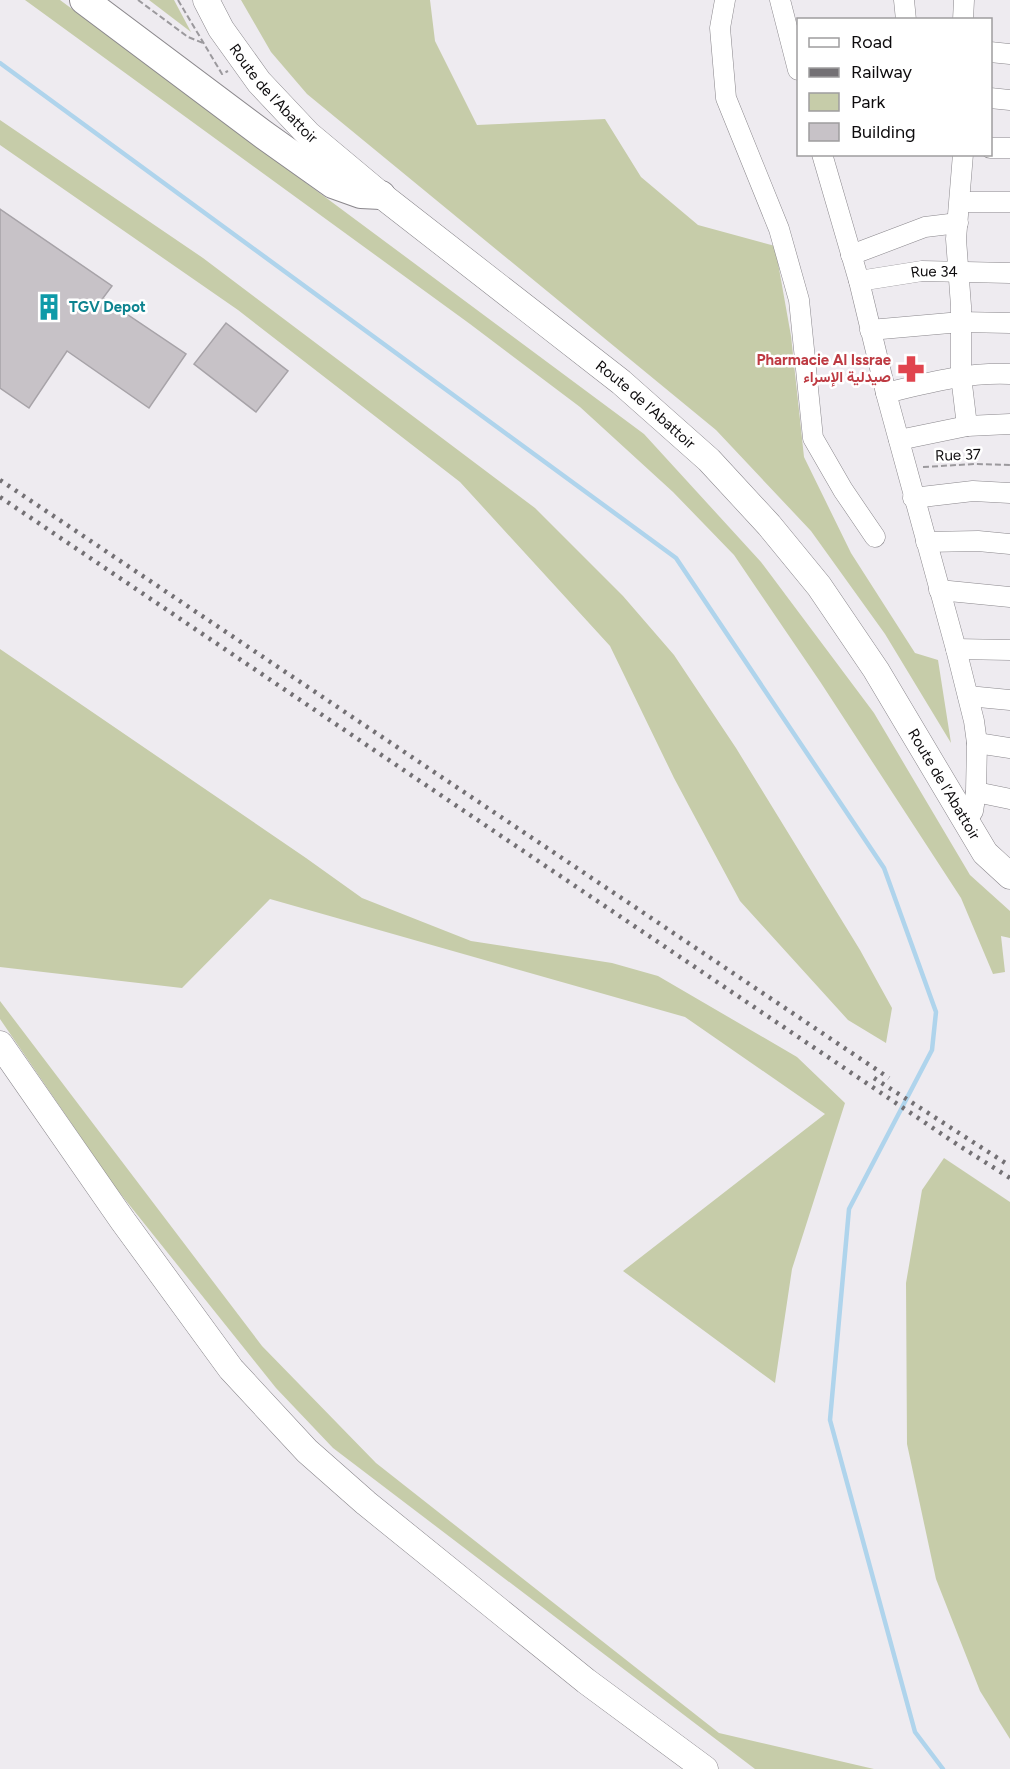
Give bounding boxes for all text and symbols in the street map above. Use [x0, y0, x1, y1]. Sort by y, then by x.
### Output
legend [797, 18, 992, 156]
text: Road [851, 31, 892, 53]
street label: Route de l’Abattoir [226, 40, 321, 147]
text: Railway [851, 61, 913, 83]
text: Park [851, 91, 886, 113]
text: Building [851, 121, 916, 143]
street label: Rue 34 [909, 262, 958, 282]
building icon: TGV Depot [34, 292, 64, 322]
place label: TGV Depot [69, 298, 146, 316]
place label: Pharmacie Al Issrae صيدلية الإسراء [756, 351, 892, 387]
pharmacy icon: Pharmacie Al Issrae صيدلية الإسراء [896, 354, 926, 384]
street label: Route de l’Abattoir [592, 357, 699, 453]
street label: Rue 37 [935, 445, 981, 465]
street label: Route de l’Abattoir [904, 725, 984, 843]

